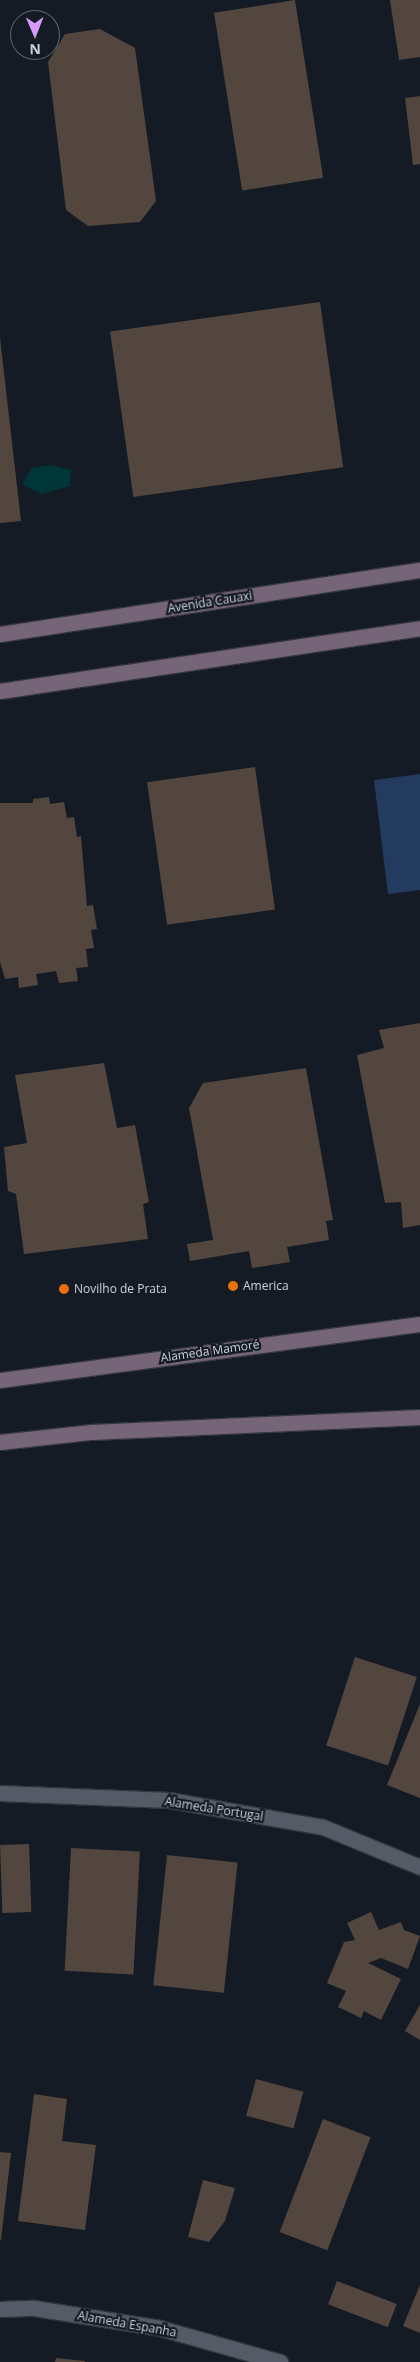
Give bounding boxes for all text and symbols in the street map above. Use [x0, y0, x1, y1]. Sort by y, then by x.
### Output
north arrow [10, 10, 60, 60]
text: N [29, 40, 41, 59]
street label: Avenida Cauaxi [167, 588, 253, 616]
place label: America [243, 1279, 289, 1293]
marker: America [227, 1280, 239, 1292]
place label: Novilho de Prata [74, 1282, 167, 1296]
marker: Novilho de Prata [58, 1283, 70, 1295]
street label: Alameda Mamoré [160, 1337, 260, 1365]
street label: Alameda Portugal [164, 1794, 264, 1824]
street label: Alameda Espanha [76, 2308, 178, 2340]

